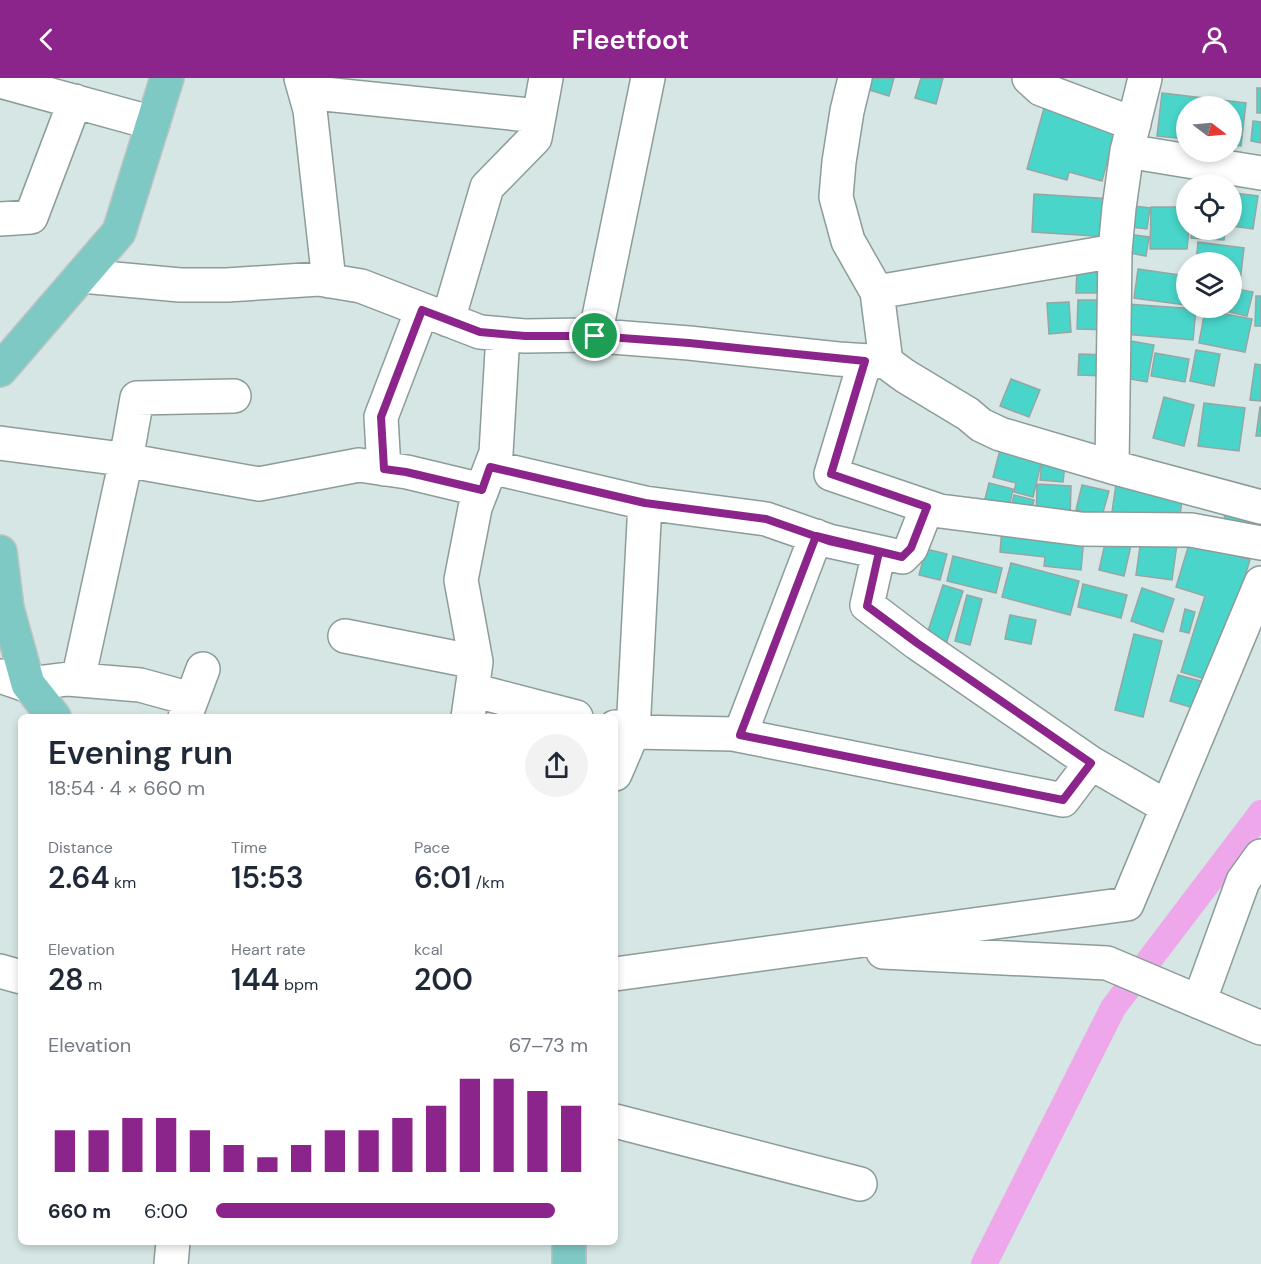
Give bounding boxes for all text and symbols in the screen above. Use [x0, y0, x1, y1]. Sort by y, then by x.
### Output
text: Fleetfoot [572, 22, 689, 57]
icon: back [30, 23, 63, 56]
icon: person [1198, 23, 1231, 56]
north arrow [1176, 96, 1242, 162]
map controls [1176, 96, 1242, 318]
button: locate [1176, 174, 1242, 240]
button: layers [1176, 252, 1242, 318]
pin [569, 310, 620, 361]
icon: arrive [578, 319, 611, 352]
text: Evening run [48, 731, 233, 774]
button: share [525, 734, 588, 797]
text: 18:54 · 4 × 660 m [48, 775, 205, 801]
text: Distance [48, 837, 113, 858]
text: Time [231, 837, 267, 858]
text: Pace [414, 837, 450, 858]
text: 2.64 [48, 858, 110, 897]
text: 15:53 [231, 858, 304, 897]
text: 6:01 [414, 858, 472, 897]
text: km [110, 872, 136, 893]
text: /km [472, 872, 504, 893]
text: Elevation [48, 939, 115, 960]
text: Heart rate [231, 939, 306, 960]
text: kcal [414, 939, 443, 960]
text: 28 [48, 960, 84, 999]
text: 144 [231, 960, 280, 999]
text: 200 [414, 960, 473, 999]
text: m [84, 974, 102, 995]
text: bpm [280, 974, 318, 995]
text: Elevation [48, 1032, 131, 1058]
text: 67–73 m [509, 1032, 588, 1058]
text: 660 m [48, 1198, 111, 1224]
text: 6:00 [144, 1198, 188, 1224]

